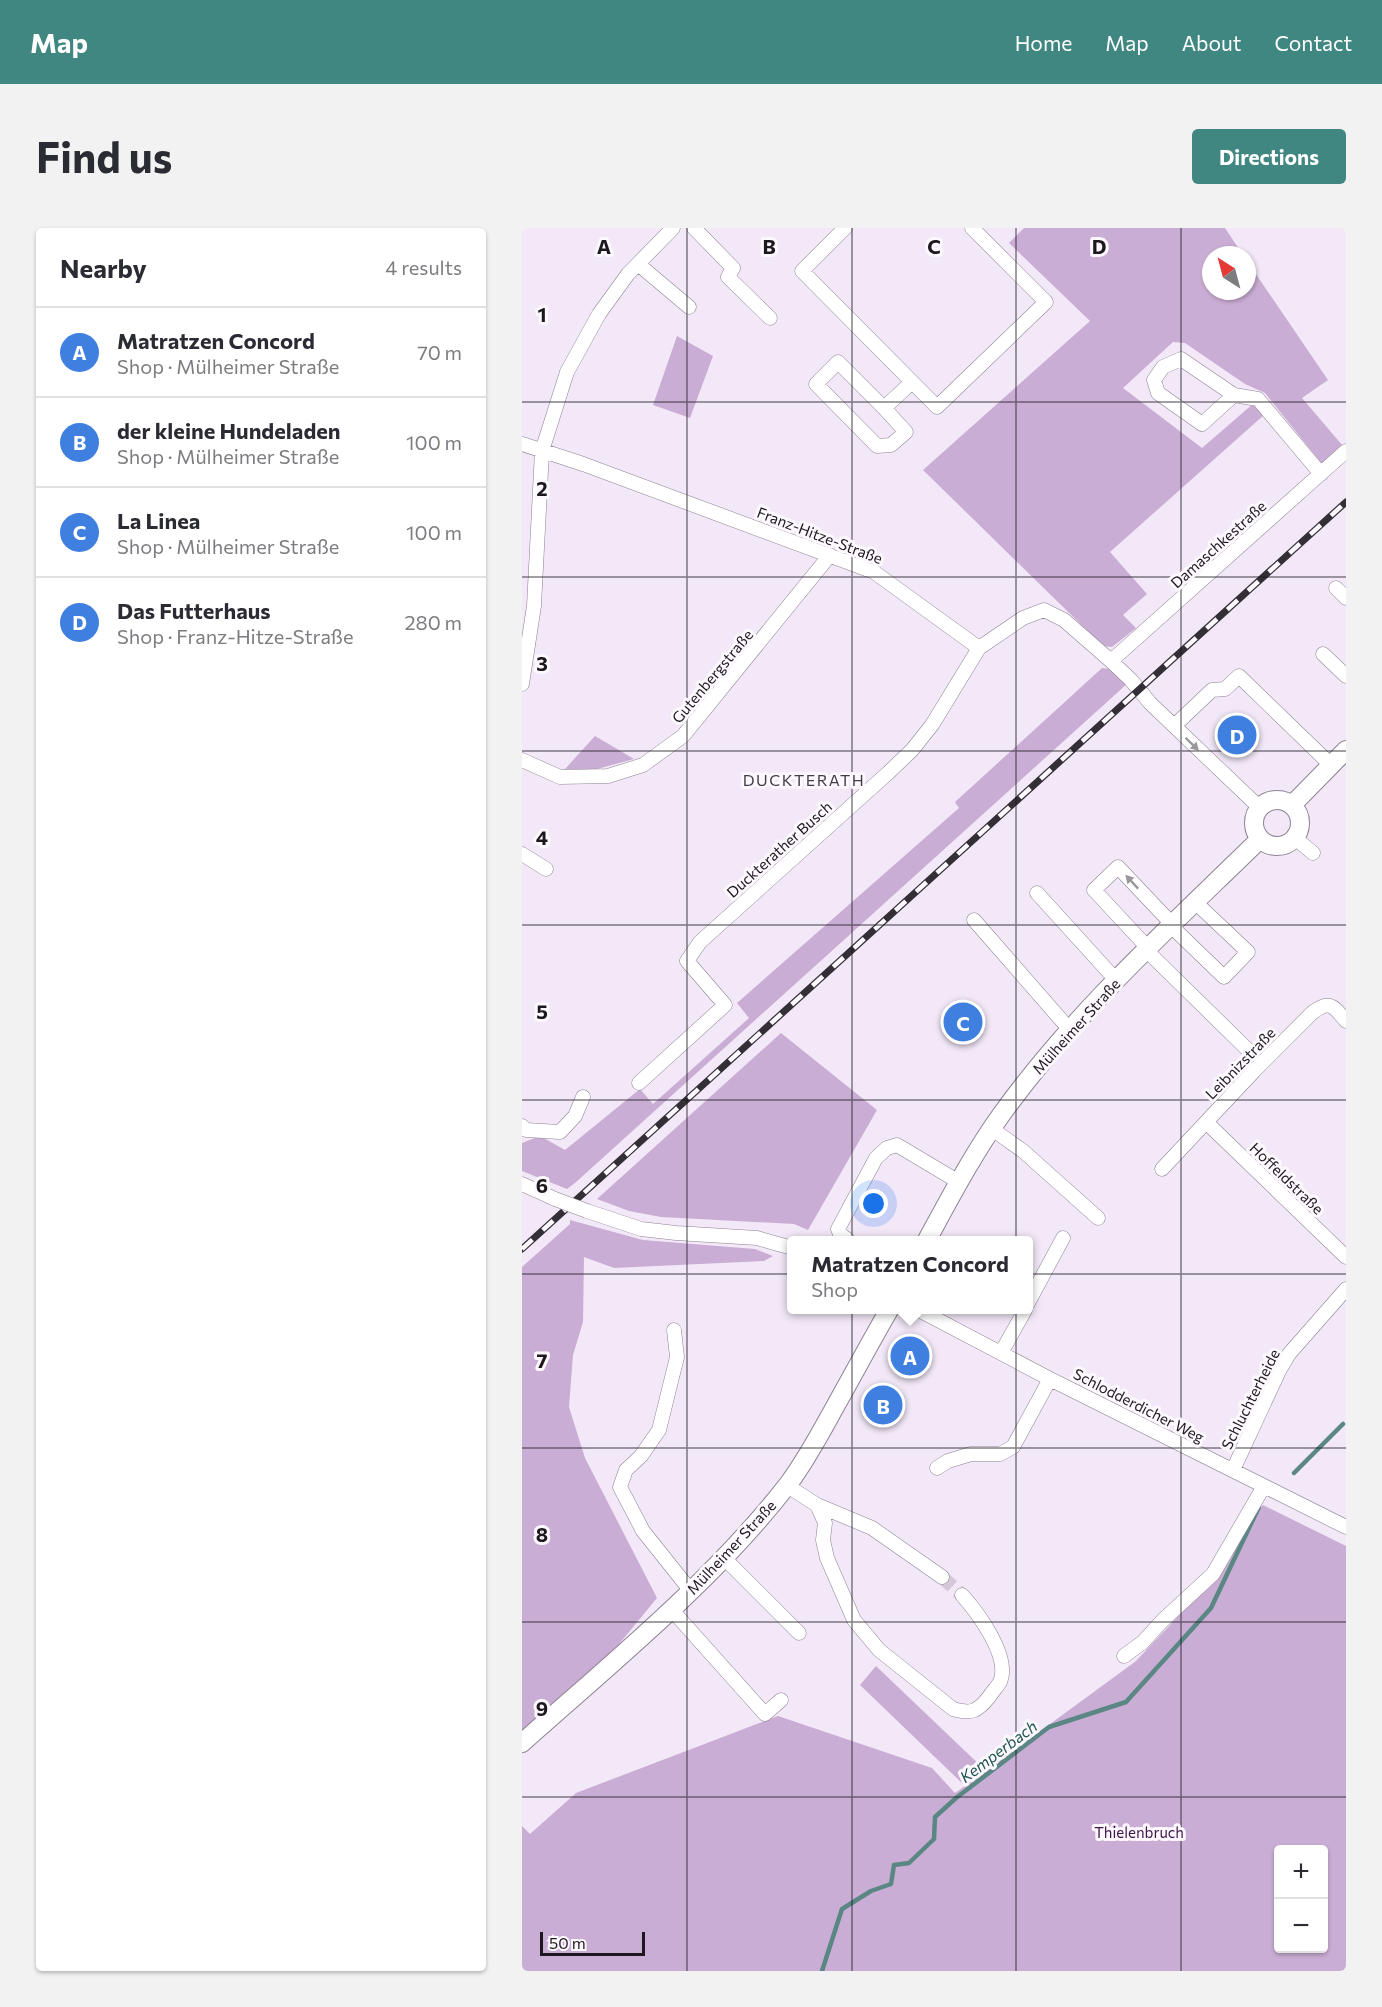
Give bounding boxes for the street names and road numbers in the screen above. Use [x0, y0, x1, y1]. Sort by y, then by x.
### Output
street label: Damaschkestraße [1167, 496, 1269, 592]
street label: Franz-Hitze-Straße [755, 503, 885, 567]
street label: Gutenbergstraße [668, 626, 756, 726]
street label: Duckterather Busch [723, 797, 835, 901]
street label: Mülheimer Straße [1028, 975, 1124, 1077]
street label: Leibnizstraße [1201, 1023, 1279, 1103]
street label: Hoffeldstraße [1246, 1138, 1328, 1218]
street label: Schluchterheide [1217, 1346, 1283, 1452]
street label: Schlodderdicher Weg [1071, 1364, 1207, 1446]
street label: Mülheimer Straße [683, 1496, 779, 1598]

